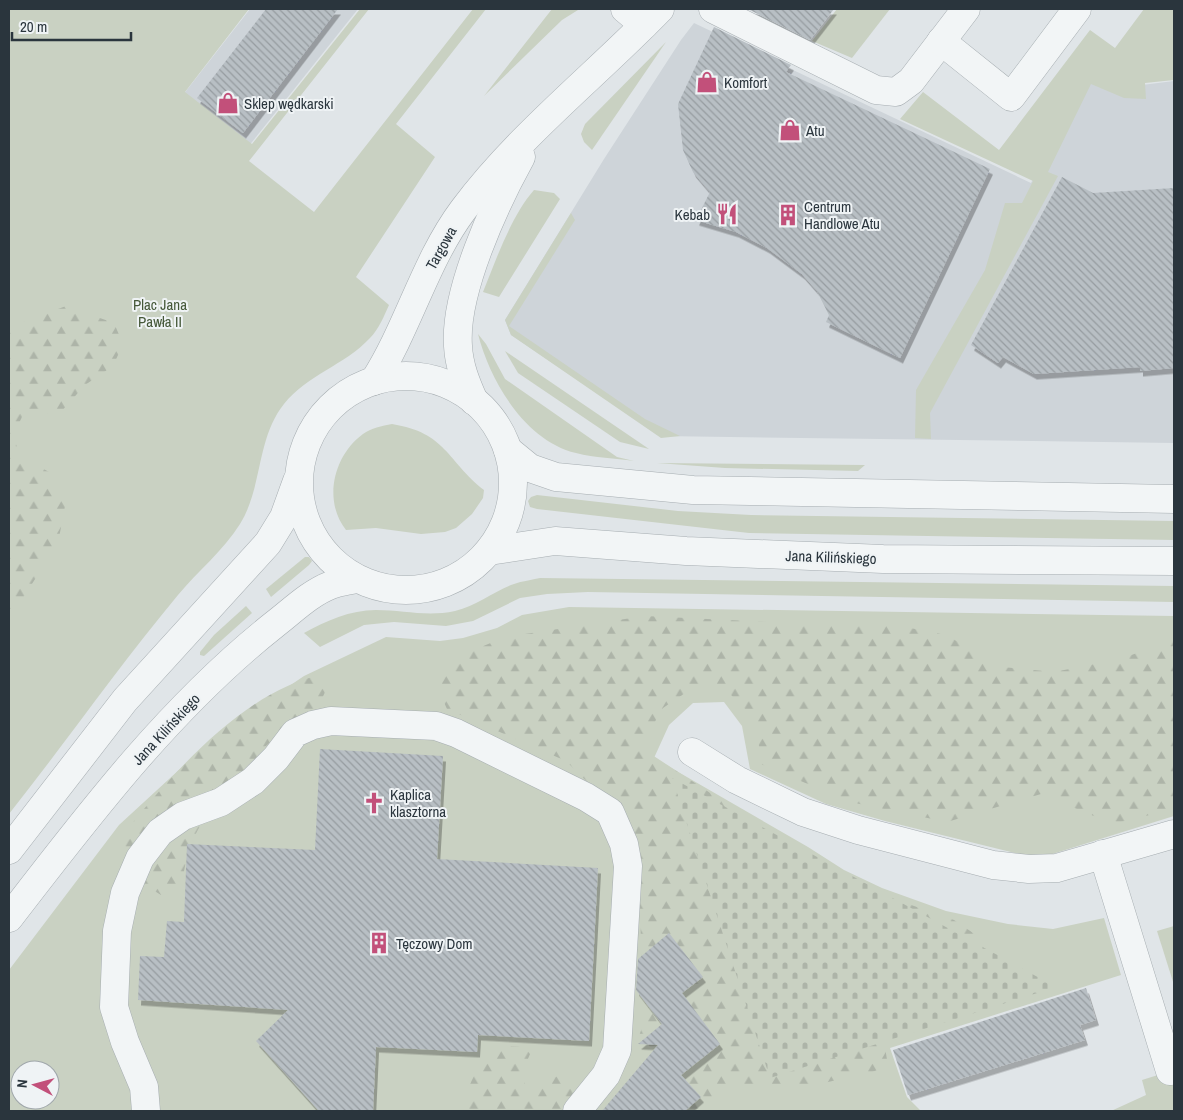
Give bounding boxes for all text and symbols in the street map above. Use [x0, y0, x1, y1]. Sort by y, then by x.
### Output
scale bar [12, 10, 131, 42]
text: 20 m [20, 16, 47, 37]
shop icon: Komfort [694, 69, 720, 95]
place label: Komfort [724, 72, 768, 93]
shop icon: Sklep wędkarski [215, 90, 241, 116]
place label: Sklep wędkarski [244, 93, 334, 114]
shop icon: Atu [777, 117, 803, 143]
place label: Atu [805, 120, 824, 141]
place label: Centrum Handlowe Atu [804, 196, 880, 234]
restaurant icon: Kebab [714, 201, 740, 227]
building icon: Centrum Handlowe Atu [775, 202, 801, 228]
place label: Kebab [674, 204, 710, 225]
street label: Targowa [420, 222, 462, 274]
park label: Plac Jana Pawła II [133, 294, 187, 332]
street label: Jana Kilińskiego [785, 545, 877, 569]
street label: Jana Kilińskiego [127, 688, 205, 769]
place label: Kaplica klasztorna [390, 784, 446, 822]
church icon: Kaplica klasztorna [361, 790, 387, 816]
building icon: Tęczowy Dom [366, 930, 392, 956]
place label: Tęczowy Dom [396, 933, 473, 954]
north arrow [10, 1060, 60, 1110]
text: N [13, 1079, 31, 1089]

